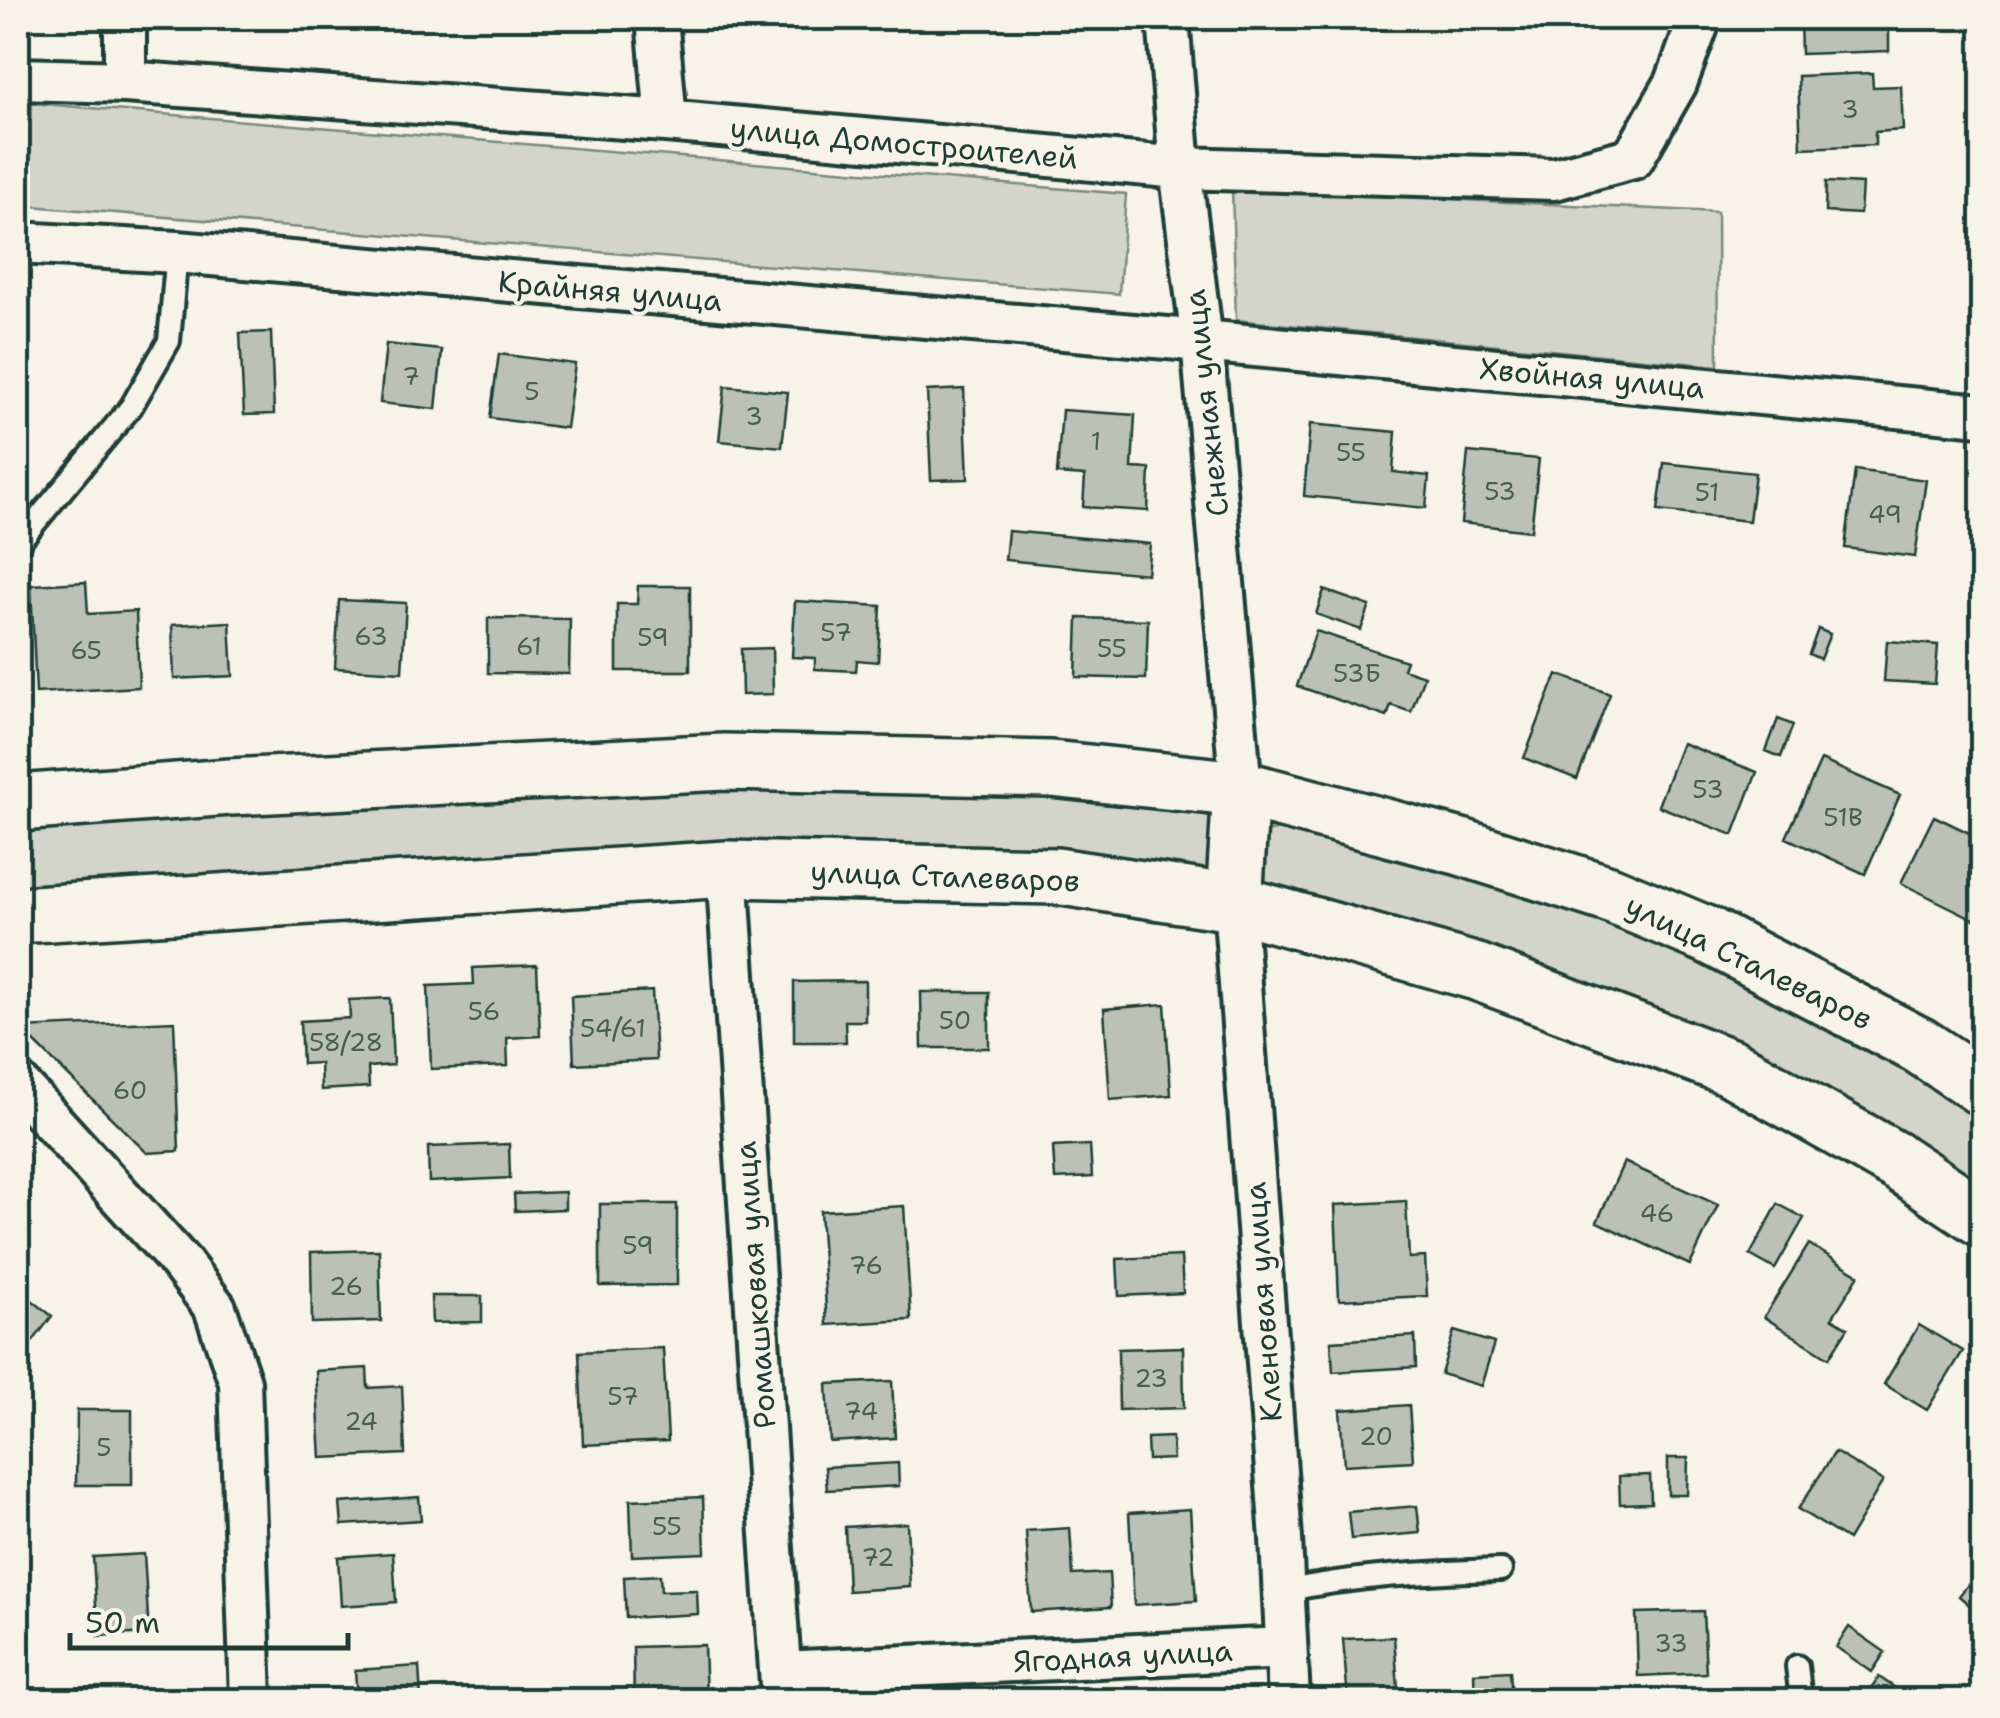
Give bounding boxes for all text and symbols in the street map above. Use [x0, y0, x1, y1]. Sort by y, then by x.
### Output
house number: 3 [1841, 92, 1859, 126]
street label: улица Домостроителей [728, 107, 1080, 179]
street label: Крайняя улица [496, 261, 724, 321]
street label: Снежная улица [1174, 287, 1238, 519]
street label: Хвойная улица [1478, 348, 1707, 408]
house number: 7 [402, 359, 420, 393]
house number: 5 [524, 374, 540, 408]
house number: 3 [745, 399, 763, 433]
house number: 1 [1091, 424, 1101, 458]
house number: 55 [1336, 435, 1366, 469]
house number: 53 [1484, 474, 1516, 508]
house number: 51 [1695, 475, 1719, 509]
house number: 49 [1868, 497, 1902, 531]
house number: 57 [820, 615, 852, 649]
house number: 63 [354, 619, 388, 653]
house number: 59 [637, 620, 669, 654]
house number: 61 [516, 629, 542, 663]
house number: 55 [1097, 631, 1127, 665]
house number: 65 [70, 633, 102, 667]
house number: 53Б [1333, 656, 1381, 690]
house number: 53 [1692, 772, 1724, 806]
house number: 51В [1823, 800, 1863, 834]
street label: улица Сталеваров [810, 851, 1080, 901]
street label: улица Сталеваров [1619, 885, 1879, 1039]
house number: 56 [468, 994, 500, 1028]
house number: 50 [939, 1003, 971, 1037]
house number: 54/61 [580, 1011, 646, 1045]
house number: 58/28 [309, 1025, 383, 1059]
house number: 60 [113, 1073, 147, 1107]
street label: Ромашковая улица [724, 1140, 785, 1430]
street label: Кленовая улица [1234, 1180, 1292, 1423]
house number: 46 [1640, 1196, 1674, 1230]
house number: 59 [622, 1228, 654, 1262]
house number: 76 [849, 1248, 883, 1282]
house number: 26 [329, 1269, 363, 1303]
house number: 23 [1134, 1361, 1168, 1395]
house number: 57 [607, 1379, 639, 1413]
house number: 74 [844, 1394, 878, 1428]
house number: 24 [344, 1404, 378, 1438]
house number: 20 [1359, 1419, 1393, 1453]
house number: 5 [96, 1430, 112, 1464]
house number: 55 [652, 1509, 682, 1543]
house number: 72 [862, 1540, 894, 1574]
scale bar [70, 1588, 348, 1650]
text: 50 m [85, 1602, 160, 1643]
house number: 33 [1654, 1626, 1688, 1660]
street label: Ягодная улица [1012, 1630, 1234, 1682]

